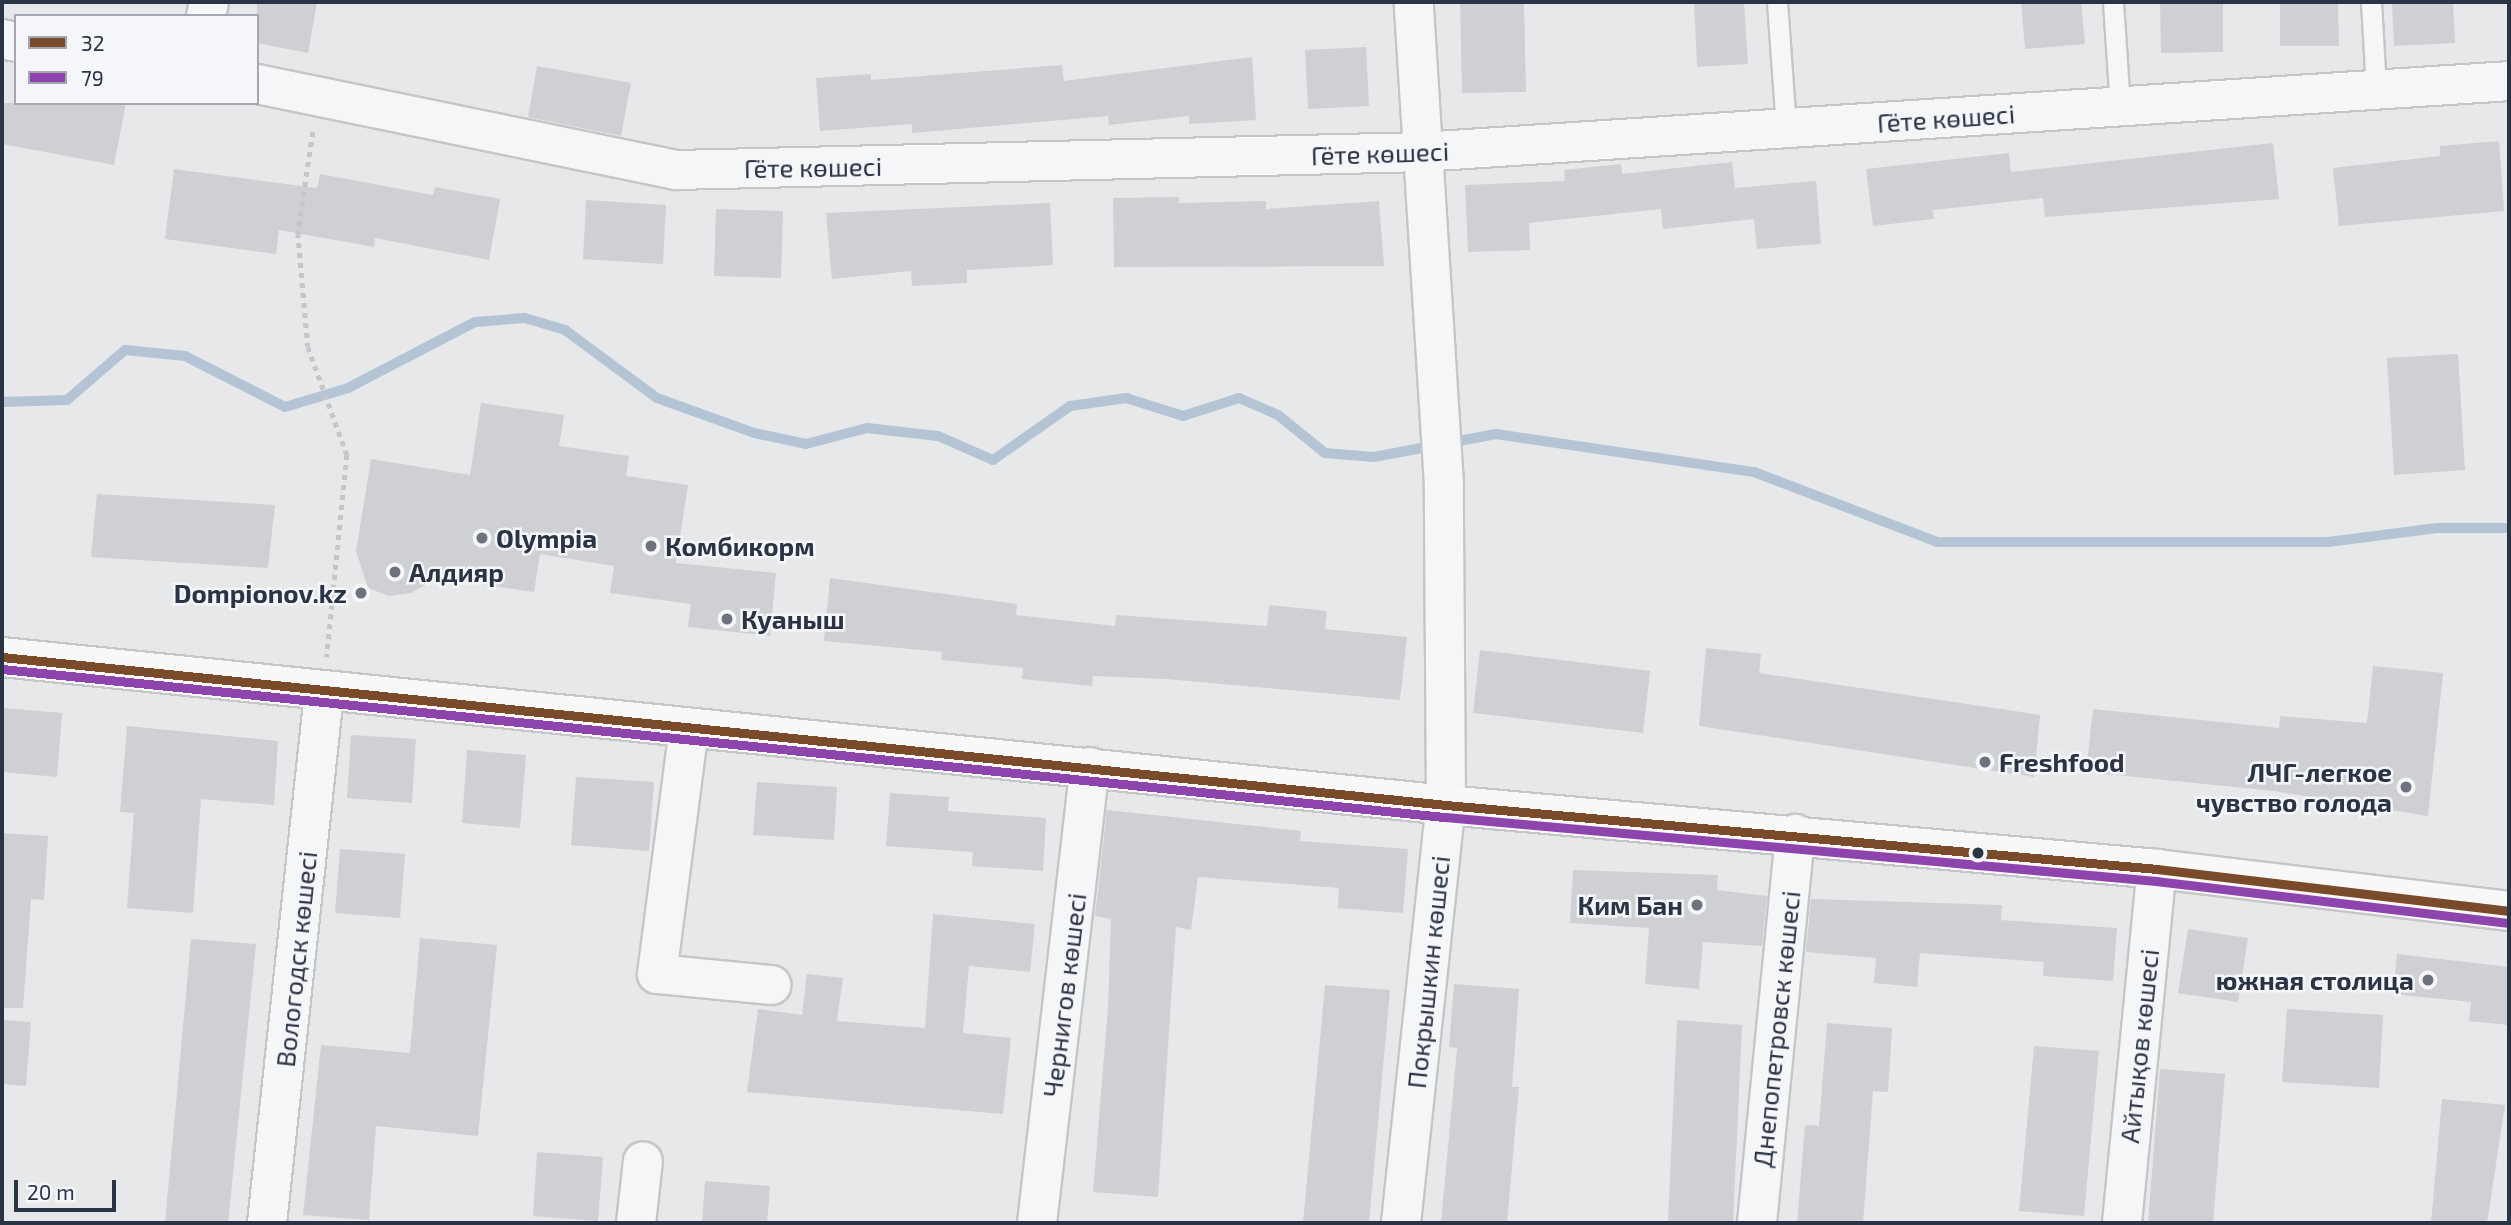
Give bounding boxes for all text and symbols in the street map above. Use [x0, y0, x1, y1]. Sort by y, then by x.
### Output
legend [14, 14, 259, 105]
text: 32 [81, 30, 104, 55]
text: 79 [81, 65, 104, 90]
street label: Гёте көшесі [1876, 98, 2016, 138]
street label: Гёте көшесі [1310, 135, 1450, 171]
street label: Гёте көшесі [744, 150, 882, 184]
place label: Olympia [496, 522, 597, 554]
marker: Olympia [474, 530, 490, 546]
place label: Комбикорм [665, 530, 815, 562]
marker: Комбикорм [643, 538, 659, 554]
place label: Алдияр [409, 556, 504, 588]
marker: Алдияр [387, 564, 403, 580]
place label: Dompionov.kz [174, 577, 347, 609]
marker: Dompionov.kz [353, 585, 369, 601]
place label: Куаныш [741, 603, 845, 635]
marker: Куаныш [719, 611, 735, 627]
place label: Freshfood [1999, 746, 2125, 778]
marker: Freshfood [1977, 754, 1993, 770]
place label: ЛЧГ-легкое чувство голода [2196, 756, 2392, 818]
marker: ЛЧГ-легкое чувство голода [2398, 779, 2414, 795]
unlabelled marker [1971, 846, 1985, 860]
street label: Вологодск көшесі [269, 849, 323, 1069]
street label: Покрышкин көшесі [1400, 854, 1456, 1090]
place label: Ким Бан [1578, 889, 1683, 921]
street label: Днепопетровск көшесі [1746, 889, 1806, 1169]
street label: Чернигов көшесі [1036, 891, 1092, 1099]
marker: Ким Бан [1689, 897, 1705, 913]
street label: Айтықов көшесі [2113, 947, 2165, 1145]
place label: южная столица [2216, 964, 2414, 996]
marker: южная столица [2420, 972, 2436, 988]
scale bar [18, 1166, 119, 1210]
text: 20 m [27, 1179, 75, 1204]

